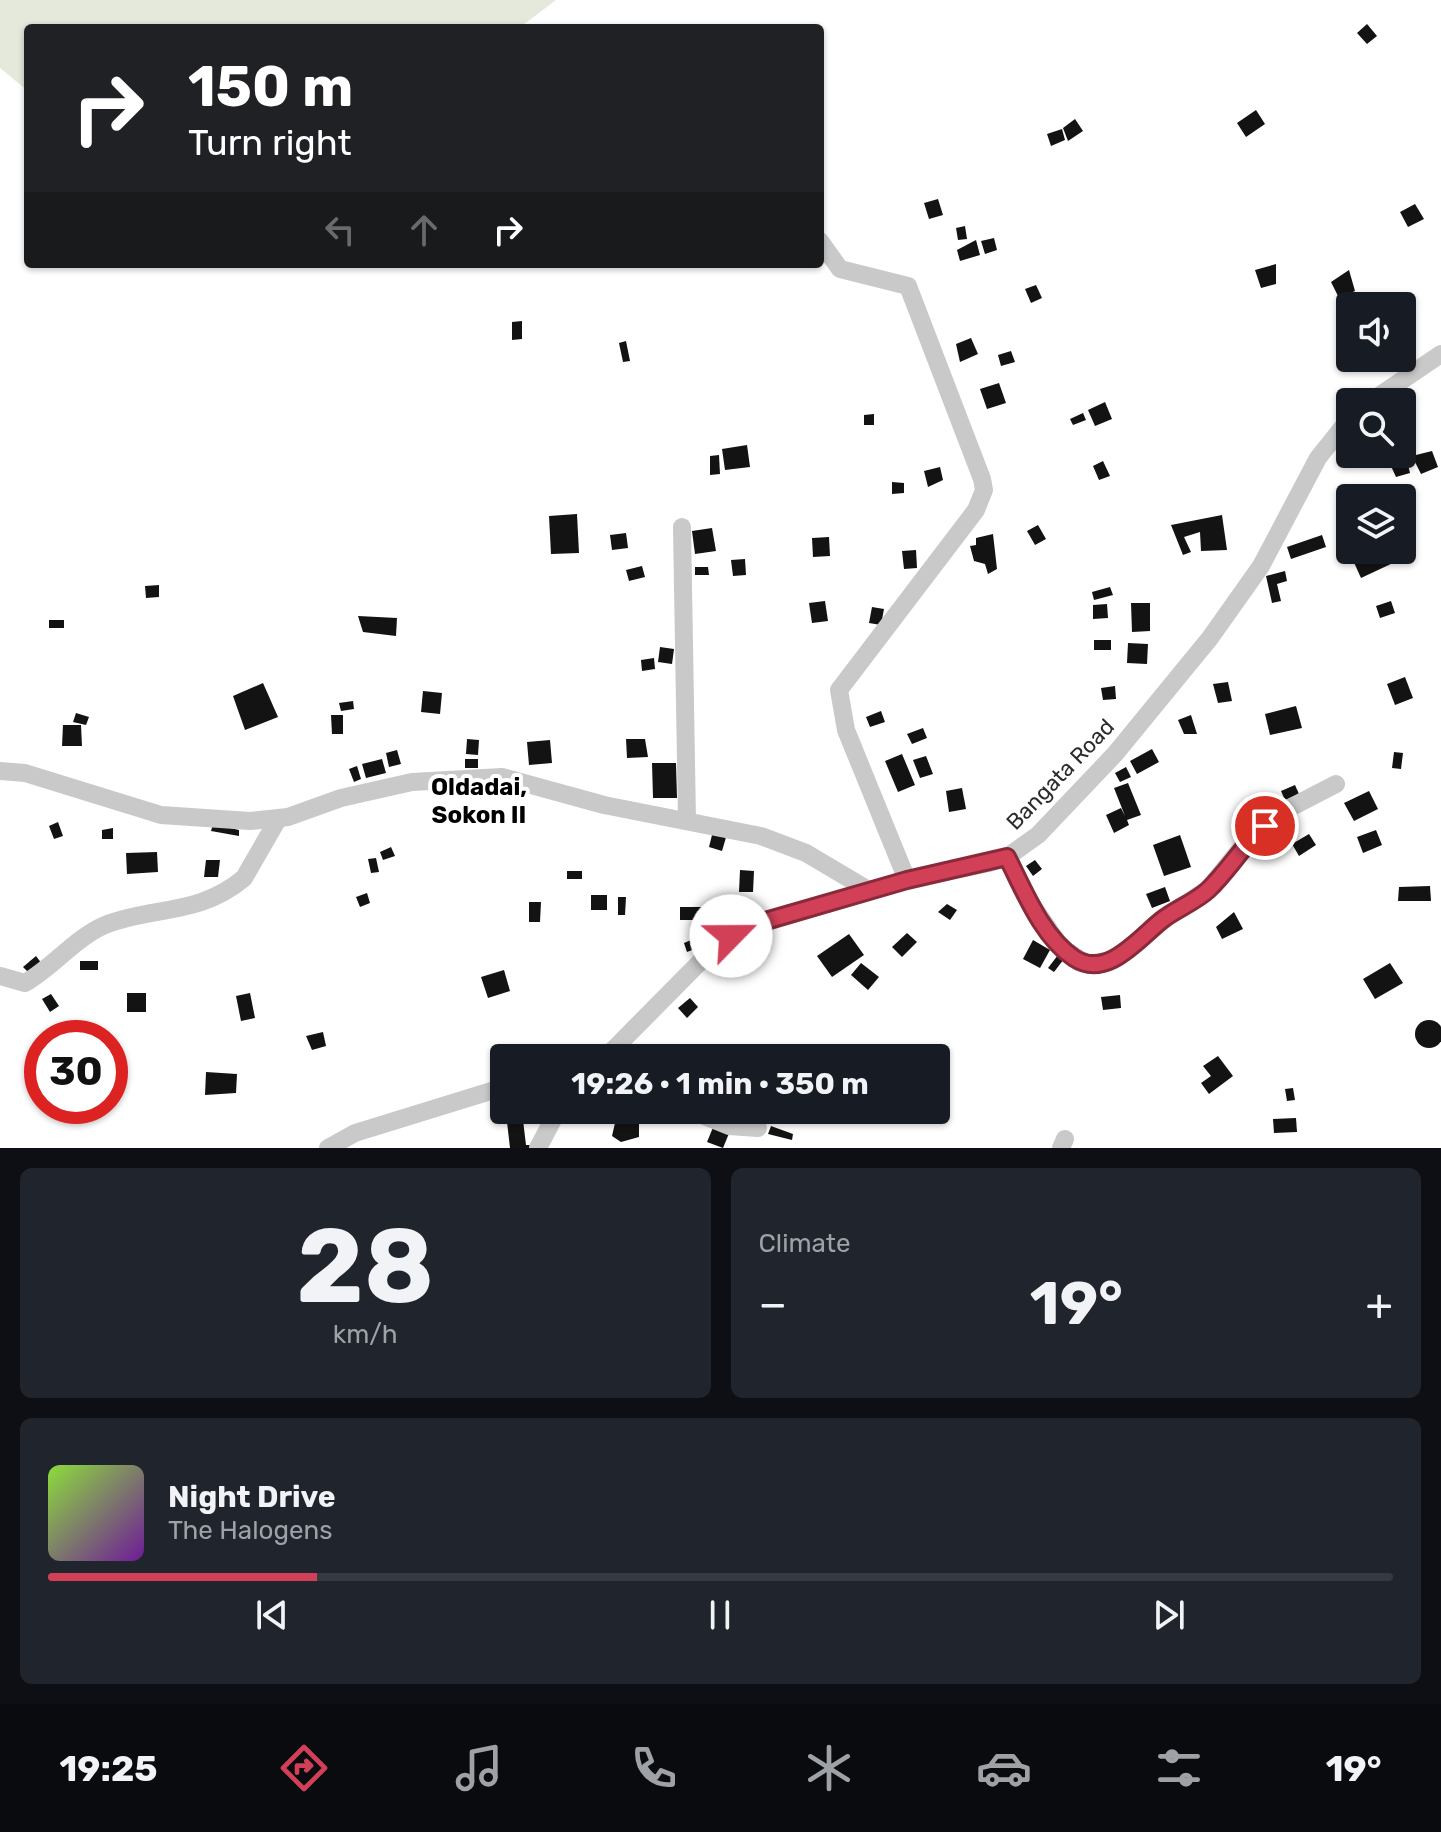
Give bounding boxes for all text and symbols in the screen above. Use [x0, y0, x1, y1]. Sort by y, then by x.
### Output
text: 150 m [188, 54, 353, 120]
icon: right [56, 56, 160, 160]
text: Turn right [188, 121, 352, 164]
icon: left [318, 208, 362, 252]
icon: ahead [402, 208, 446, 252]
icon: right [486, 208, 530, 252]
map controls [1336, 292, 1416, 564]
button: sound [1336, 292, 1416, 372]
button: search [1336, 388, 1416, 468]
button: layers [1336, 484, 1416, 564]
street label: Bangata Road [1001, 713, 1120, 835]
district label: Oldadai, Sokon II [431, 773, 527, 829]
pin [1231, 792, 1299, 860]
icon: arrive [1243, 804, 1287, 848]
position arrow [689, 894, 773, 978]
speed limit sign: 30 [24, 1020, 128, 1124]
text: 19:26 · 1 min · 350 m [571, 1066, 869, 1102]
text: 28 [296, 1205, 434, 1328]
text: Climate [759, 1228, 851, 1259]
text: 19° [1030, 1268, 1123, 1339]
text: − [759, 1278, 787, 1330]
text: + [1366, 1278, 1393, 1330]
text: km/h [333, 1319, 398, 1350]
text: Night Drive [168, 1479, 336, 1515]
text: The Halogens [168, 1515, 333, 1546]
icon: previous [250, 1593, 294, 1637]
icon: pause [698, 1593, 742, 1637]
icon: next [1147, 1593, 1191, 1637]
icon: directions [276, 1740, 332, 1796]
icon: music [451, 1740, 507, 1796]
icon: phone [626, 1740, 682, 1796]
icon: climate [801, 1740, 857, 1796]
icon: car [976, 1740, 1032, 1796]
icon: filters [1151, 1740, 1207, 1796]
text: 19:25 [59, 1747, 158, 1790]
text: 19° [1326, 1747, 1381, 1790]

